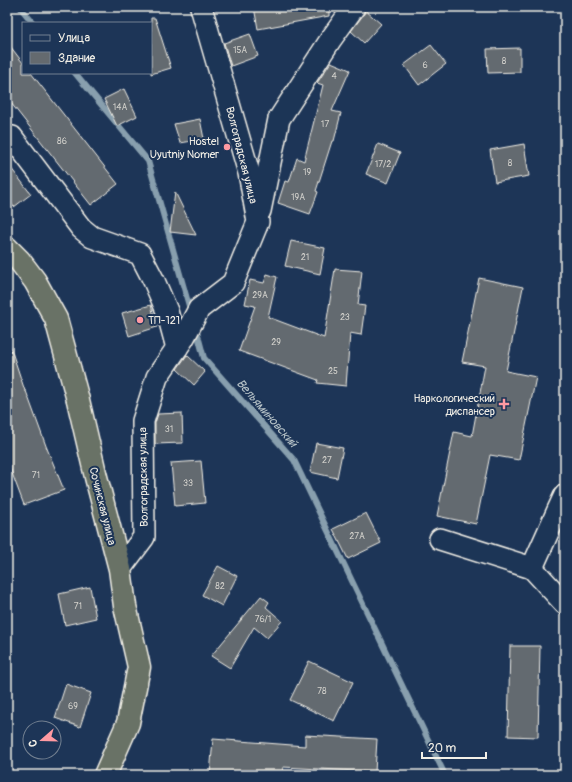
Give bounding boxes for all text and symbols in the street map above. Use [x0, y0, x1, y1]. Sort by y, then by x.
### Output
legend [22, 22, 152, 74]
text: Улица [58, 31, 90, 46]
house number: 15А [233, 45, 247, 56]
text: Здание [58, 51, 95, 66]
house number: 8 [502, 56, 507, 67]
house number: 6 [422, 60, 428, 71]
house number: 4 [331, 71, 337, 82]
house number: 14А [113, 102, 127, 113]
street label: Волгоградская улица [223, 105, 260, 205]
house number: 17 [321, 119, 329, 130]
place label: Hostel Uyutniy Nomer [150, 135, 219, 161]
house number: 86 [57, 136, 67, 147]
marker: Hostel Uyutniy Nomer [222, 142, 232, 152]
house number: 8 [508, 158, 513, 169]
house number: 17/2 [375, 159, 391, 170]
house number: 19 [303, 167, 311, 178]
house number: 19А [291, 192, 305, 203]
house number: 21 [301, 252, 309, 263]
house number: 29А [252, 290, 268, 301]
house number: 23 [340, 312, 350, 323]
place label: ТП-121 [148, 314, 180, 327]
marker: ТП-121 [135, 315, 145, 325]
house number: 29 [271, 337, 281, 348]
house number: 25 [328, 366, 338, 377]
water label: Вельяминовский [233, 376, 301, 451]
place label: Наркологический диспансер [413, 392, 495, 418]
marker: Наркологический диспансер [498, 398, 510, 410]
house number: 31 [165, 424, 173, 435]
street label: Волгоградская улица [136, 427, 151, 527]
house number: 27 [322, 455, 332, 466]
street label: Сочинская улица [87, 466, 118, 546]
house number: 71 [32, 470, 40, 481]
house number: 33 [183, 478, 193, 489]
house number: 27А [349, 531, 365, 542]
house number: 82 [215, 581, 225, 592]
house number: 71 [74, 601, 82, 612]
house number: 76/1 [255, 614, 271, 625]
house number: 78 [317, 686, 327, 697]
house number: 69 [68, 701, 78, 712]
north arrow [22, 720, 62, 760]
scale bar [422, 734, 486, 760]
text: С [26, 738, 40, 749]
text: 20 m [428, 741, 457, 756]

